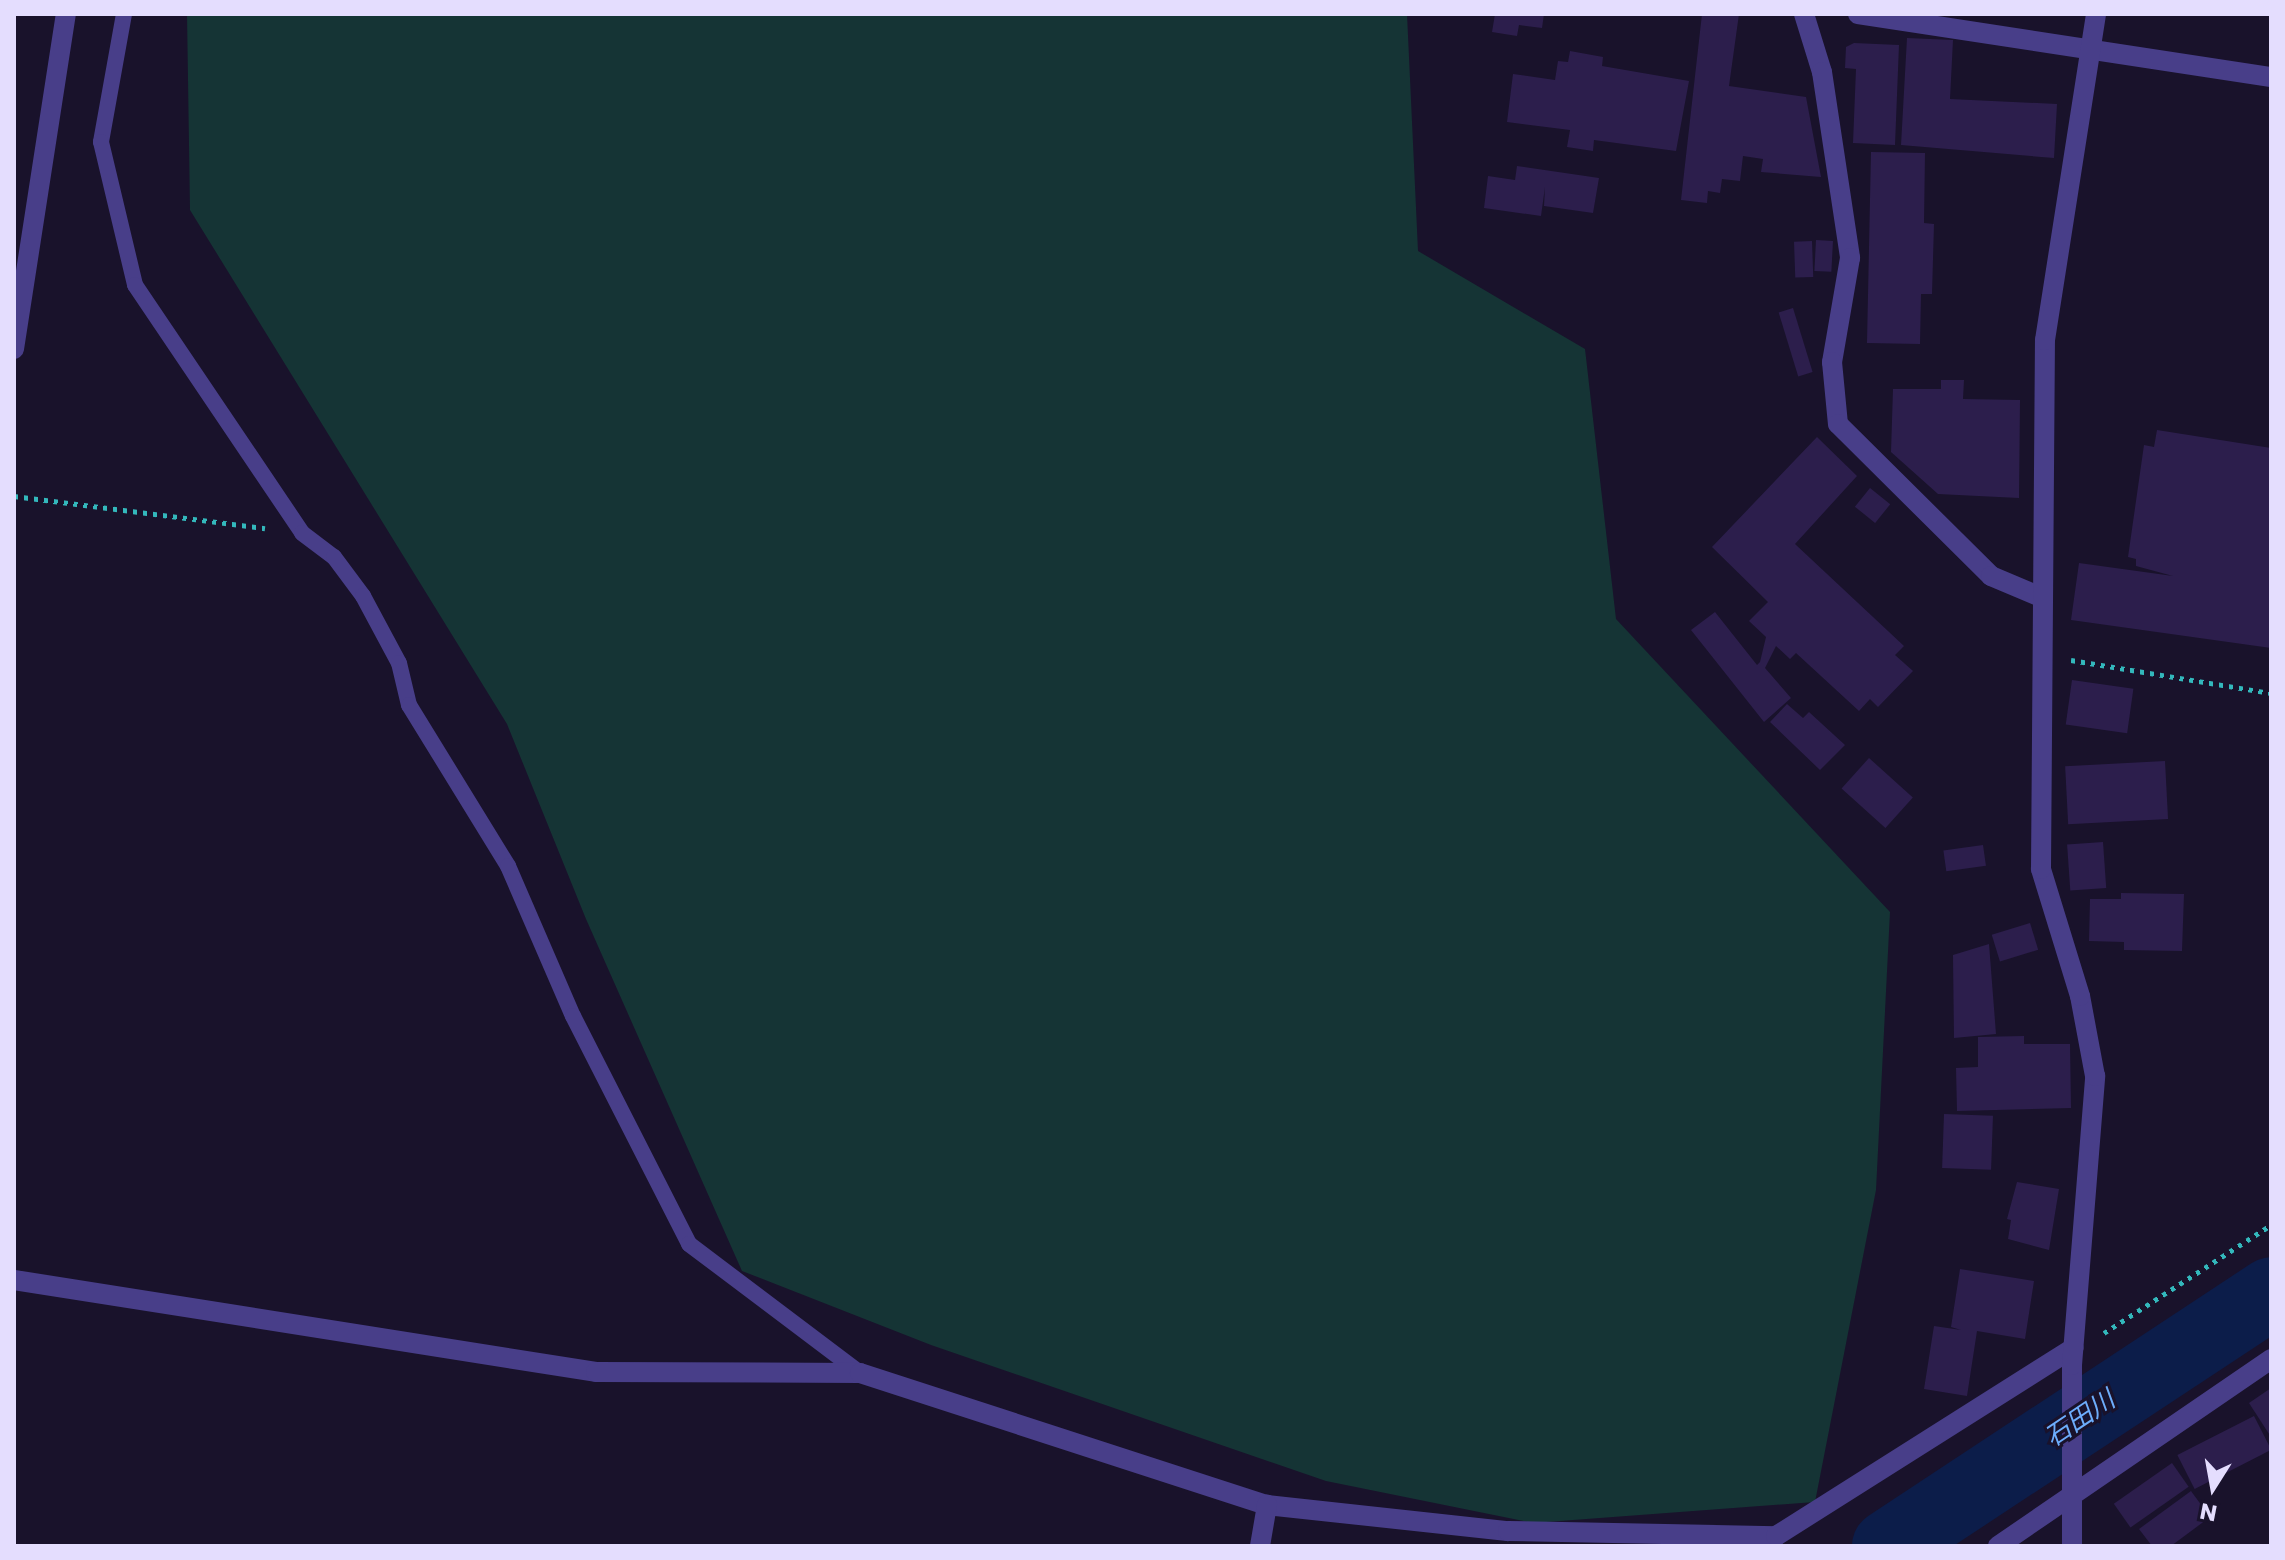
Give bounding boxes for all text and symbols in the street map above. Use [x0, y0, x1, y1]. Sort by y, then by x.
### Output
water label: 石田川 [2039, 1384, 2121, 1454]
north arrow [2173, 1448, 2253, 1528]
text: N [2197, 1495, 2219, 1529]

